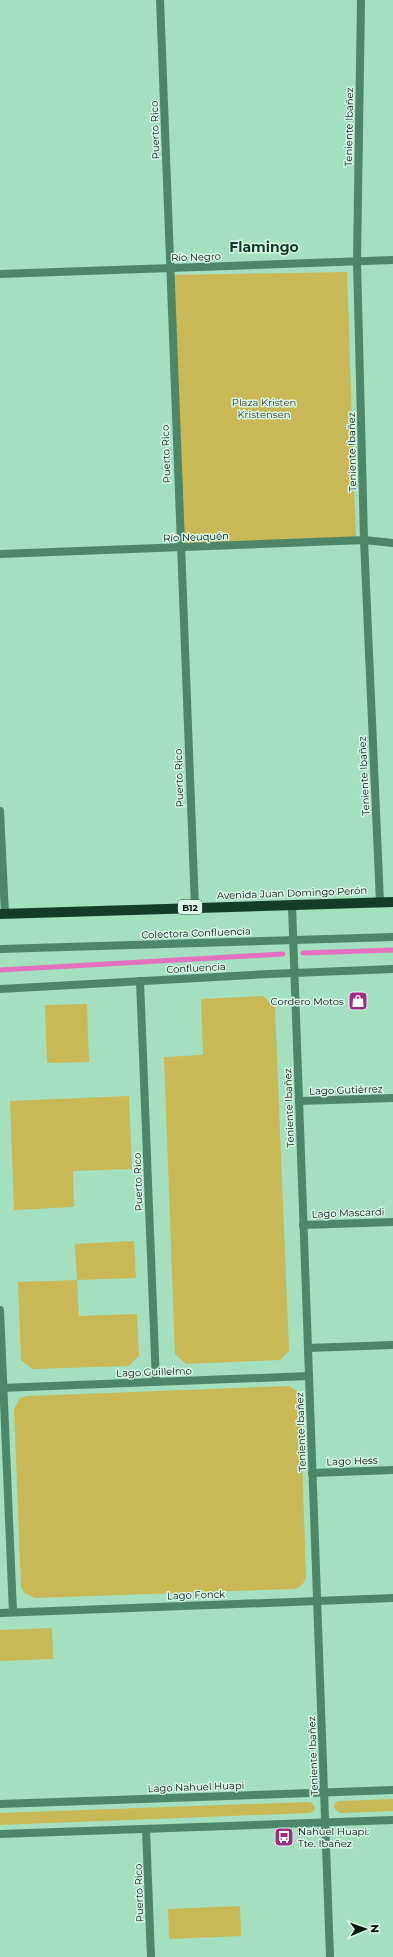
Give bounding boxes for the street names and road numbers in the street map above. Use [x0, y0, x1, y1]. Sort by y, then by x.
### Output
street label: Teniente Ibañez [342, 87, 356, 167]
street label: Puerto Rico [147, 100, 163, 160]
street label: Río Negro [171, 250, 221, 264]
street label: Teniente Ibañez [345, 412, 359, 492]
street label: Puerto Rico [158, 424, 174, 484]
street label: Río Neuquén [163, 529, 229, 545]
street label: Teniente Ibañez [355, 736, 373, 816]
street label: Puerto Rico [171, 748, 187, 808]
street label: Avenida Juan Domingo Perón [217, 884, 367, 902]
road number: B12 [178, 900, 202, 914]
street label: Colectora Confluencia [141, 925, 251, 941]
street label: Confluencia [166, 960, 226, 976]
street label: Teniente Ibañez [281, 1068, 297, 1148]
street label: Lago Gutiérrez [309, 1082, 383, 1098]
street label: Puerto Rico [130, 1152, 146, 1212]
street label: Lago Mascardi [311, 1205, 385, 1221]
street label: Lago Guillelmo [116, 1364, 192, 1380]
street label: Teniente Ibañez [293, 1392, 309, 1472]
street label: Lago Hess [326, 1454, 378, 1468]
street label: Lago Fonck [167, 1587, 225, 1603]
street label: Teniente Ibañez [305, 1716, 321, 1796]
street label: Lago Nahuel Huapi [147, 1779, 245, 1795]
street label: Puerto Rico [131, 1863, 147, 1923]

